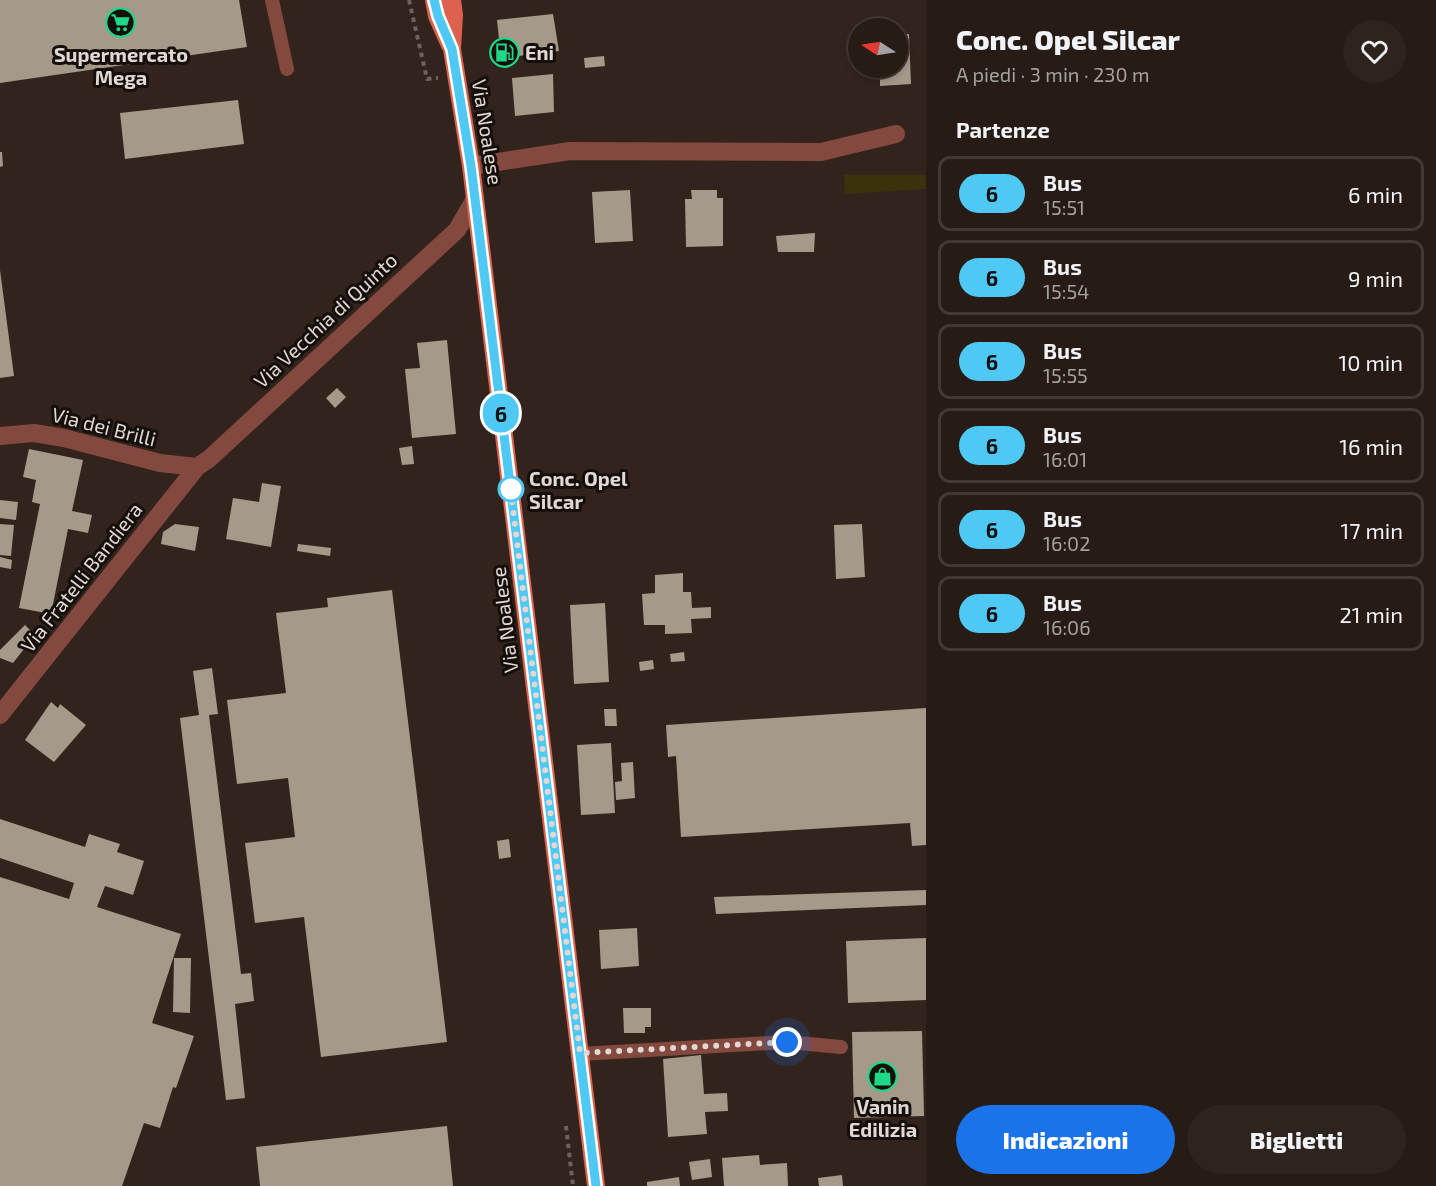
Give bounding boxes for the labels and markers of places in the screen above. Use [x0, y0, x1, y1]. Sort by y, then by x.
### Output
supermarket icon: Supermercato Mega [105, 7, 137, 39]
fuel station icon: Eni [488, 36, 520, 68]
place label: Eni [525, 40, 554, 64]
place label: Supermercato Mega [54, 42, 188, 89]
place label: Conc. Opel Silcar [529, 466, 628, 513]
marker: Conc. Opel Silcar [498, 476, 524, 502]
shop icon: Vanin Edilizia [867, 1060, 899, 1092]
place label: Vanin Edilizia [849, 1094, 917, 1141]

